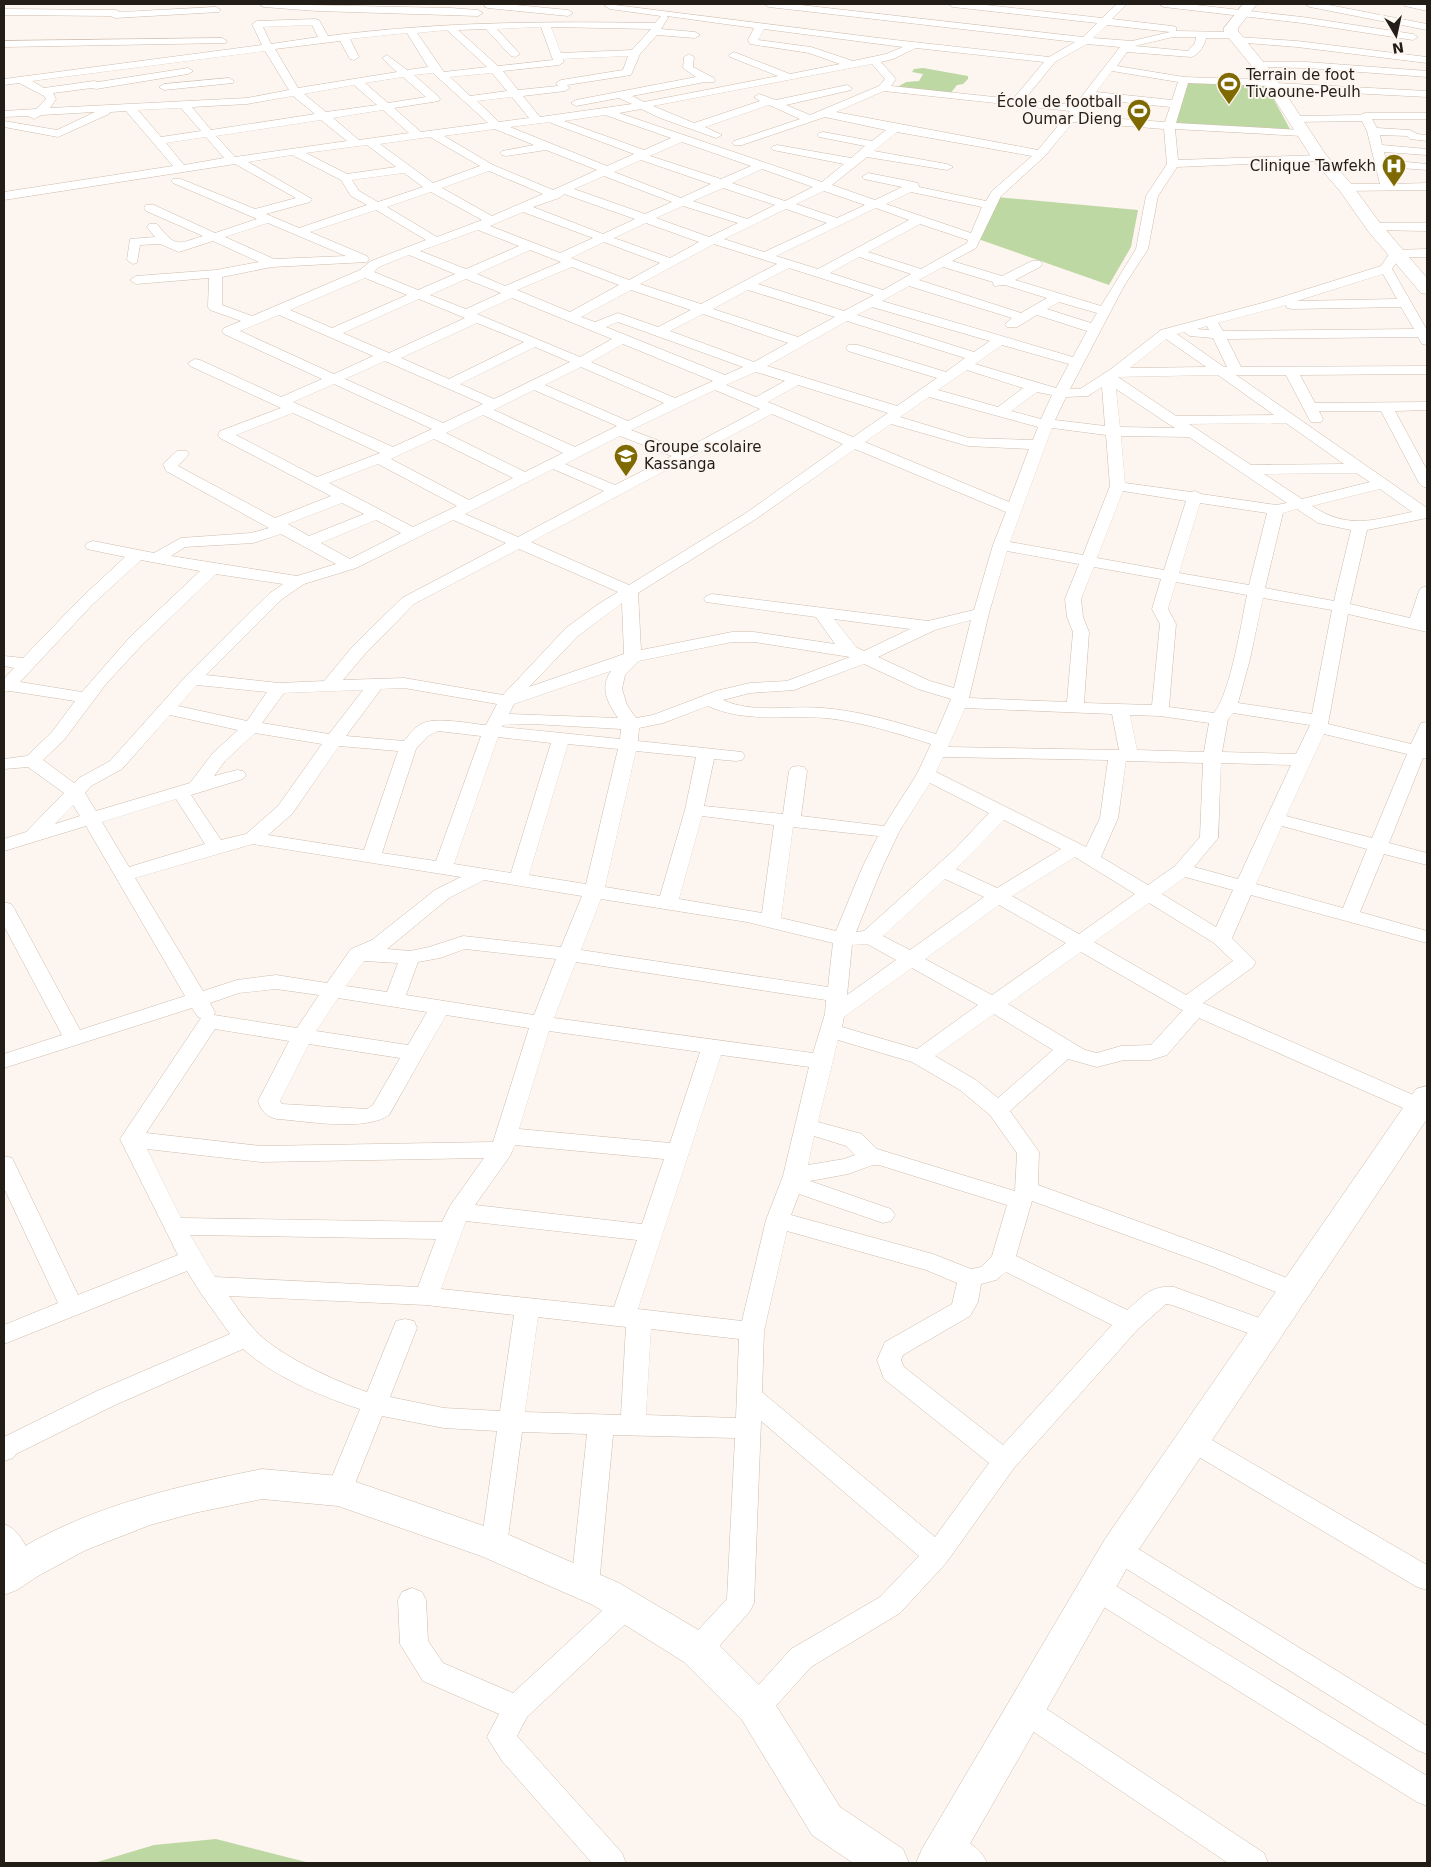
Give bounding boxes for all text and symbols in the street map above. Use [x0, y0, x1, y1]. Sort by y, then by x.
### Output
north arrow [1371, 10, 1421, 60]
text: N [1391, 39, 1405, 57]
place label: Terrain de foot Tivaoune-Peulh [1245, 66, 1361, 101]
sports icon: Terrain de foot Tivaoune-Peulh [1216, 71, 1242, 105]
place label: École de football Oumar Dieng [997, 92, 1122, 128]
sports icon: École de football Oumar Dieng [1126, 98, 1152, 132]
hospital icon: Clinique Tawfekh [1381, 153, 1407, 187]
place label: Clinique Tawfekh [1250, 157, 1376, 175]
place label: Groupe scolaire Kassanga [644, 438, 762, 473]
school or university icon: Groupe scolaire Kassanga [613, 443, 639, 477]

